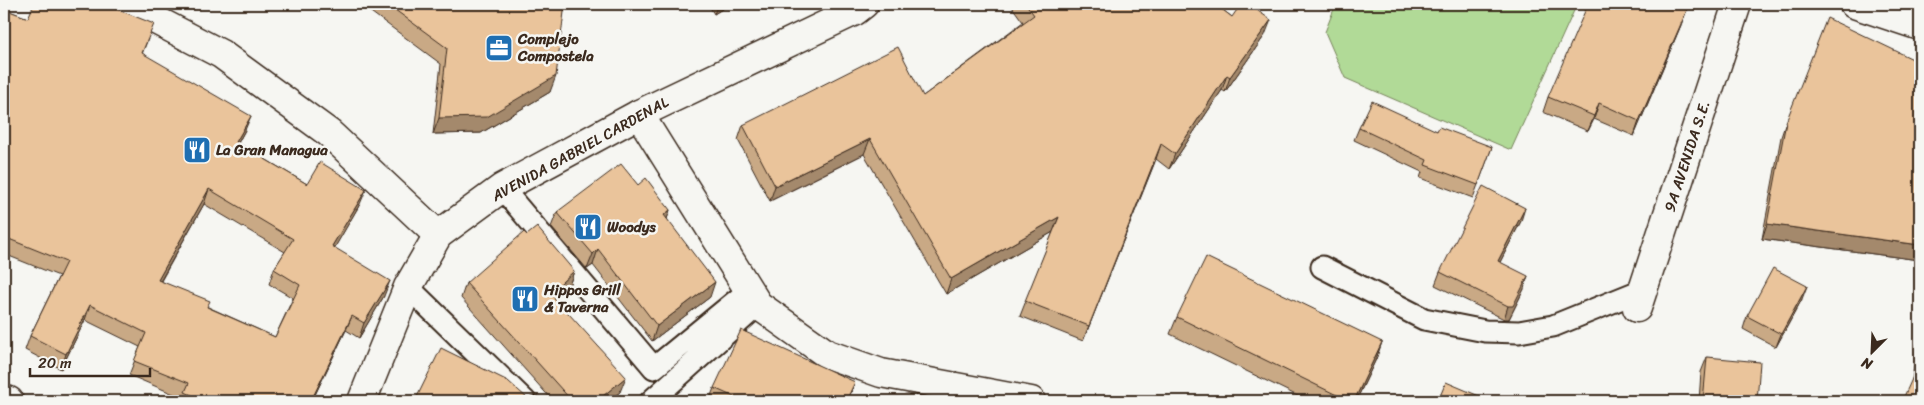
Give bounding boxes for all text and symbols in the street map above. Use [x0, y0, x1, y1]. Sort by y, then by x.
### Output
place label: Complejo Compostela [517, 26, 594, 69]
office icon: Complejo Compostela [484, 33, 514, 63]
street label: AVENIDA GABRIEL CARDENAL [486, 89, 673, 209]
street label: 9A AVENIDA S.E. [1657, 97, 1717, 215]
restaurant icon: La Gran Managua [182, 135, 212, 165]
place label: La Gran Managua [216, 137, 328, 163]
restaurant icon: Woodys [573, 212, 603, 242]
place label: Woodys [607, 214, 656, 240]
place label: Hippos Grill & Taverna [543, 277, 621, 320]
restaurant icon: Hippos Grill & Taverna [510, 284, 540, 314]
north arrow [1846, 328, 1896, 378]
scale bar [30, 345, 150, 377]
text: 20 m [38, 350, 72, 376]
text: N [1857, 350, 1877, 377]

